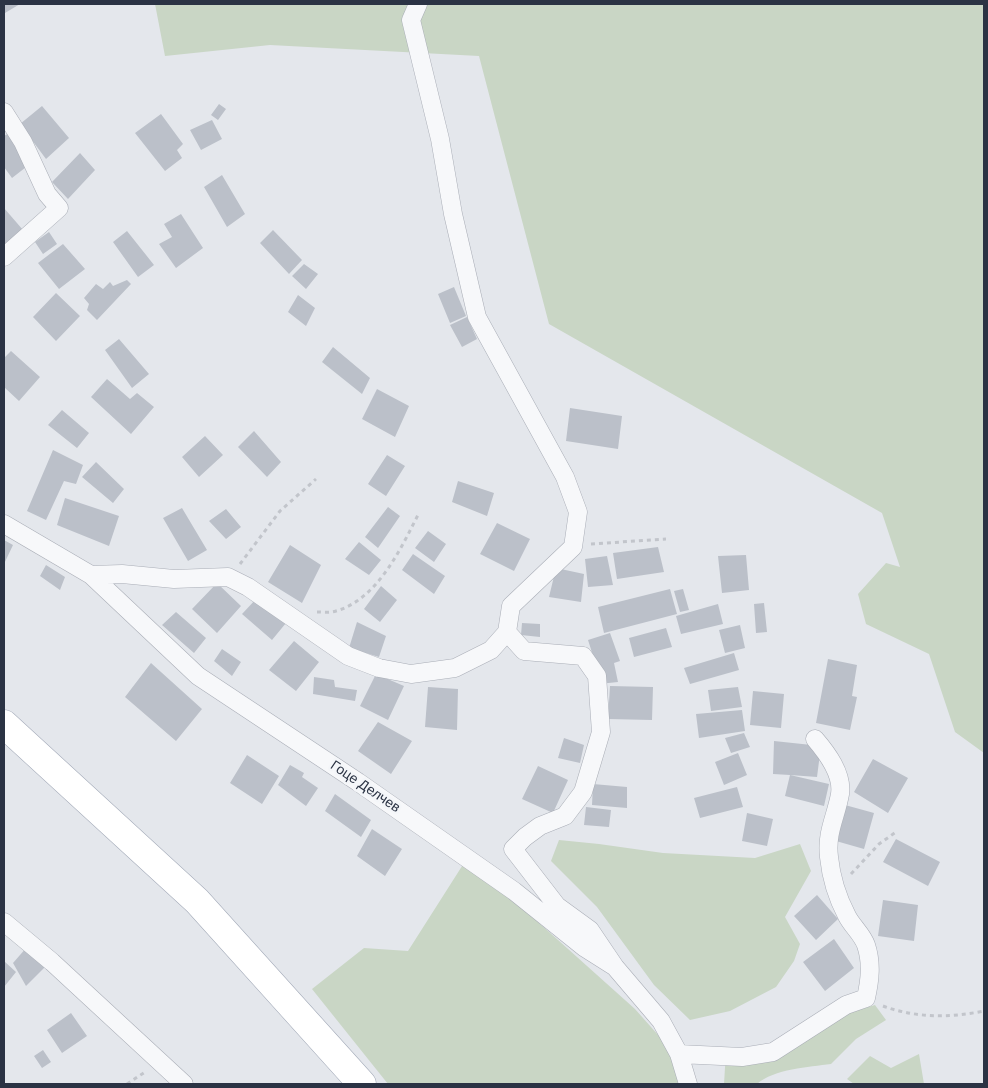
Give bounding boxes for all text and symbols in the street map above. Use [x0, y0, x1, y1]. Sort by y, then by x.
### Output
street label: Гоце Делчев [327, 757, 403, 817]

